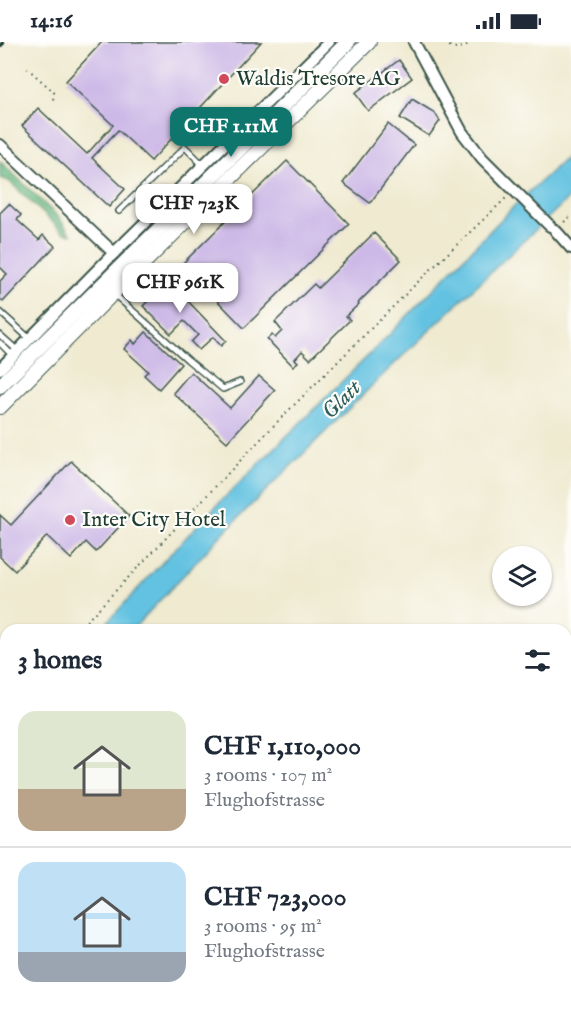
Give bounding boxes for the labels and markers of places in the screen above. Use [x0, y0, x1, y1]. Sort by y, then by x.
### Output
place label: Waldis Tresore AG [236, 66, 401, 93]
marker: Waldis Tresore AG [217, 72, 231, 86]
pin: CHF 1.11M [162, 107, 300, 158]
pin: CHF 723K [132, 184, 256, 235]
pin: CHF 961K [118, 263, 242, 314]
place label: Inter City Hotel [82, 507, 226, 534]
marker: Inter City Hotel [63, 513, 77, 527]

